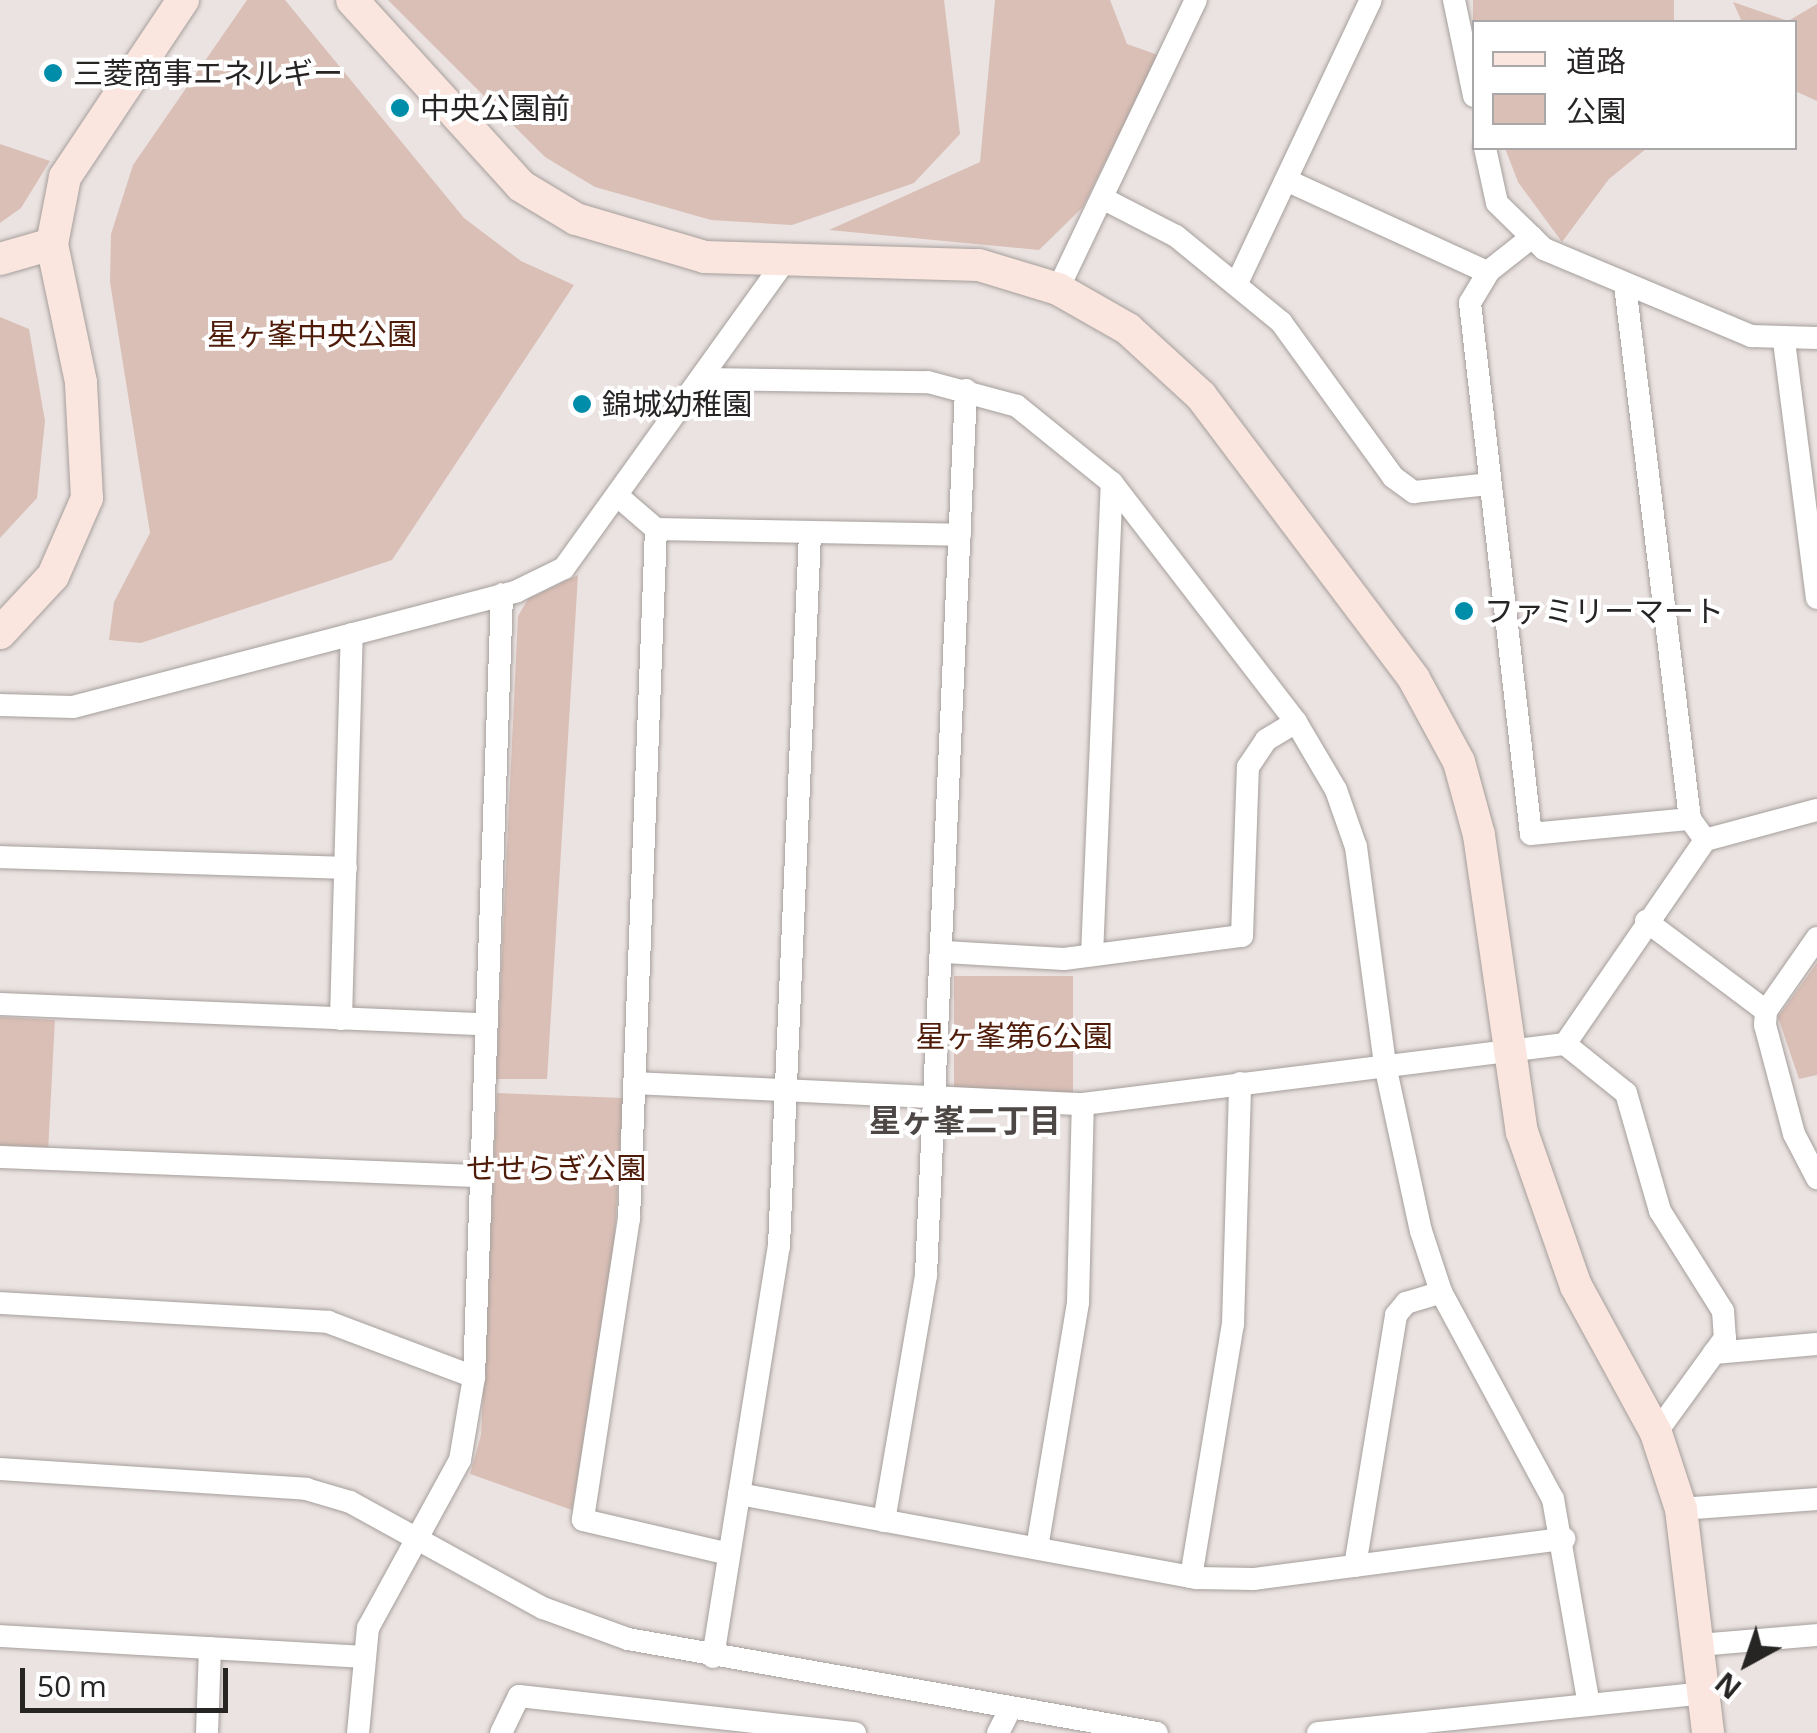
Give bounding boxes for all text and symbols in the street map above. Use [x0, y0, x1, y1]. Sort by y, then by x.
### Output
legend [1472, 20, 1797, 150]
text: 道路 [1566, 40, 1626, 81]
place label: 三菱商事エネルギー [73, 55, 343, 91]
marker: 三菱商事エネルギー [42, 62, 64, 84]
place label: 中央公園前 [420, 90, 570, 126]
text: 公園 [1566, 90, 1626, 131]
marker: 中央公園前 [389, 97, 411, 119]
park label: 星ヶ峯中央公園 [207, 316, 417, 352]
place label: 錦城幼稚園 [602, 386, 752, 422]
marker: 錦城幼稚園 [571, 393, 593, 415]
place label: ファミリーマート [1484, 593, 1724, 629]
marker: ファミリーマート [1453, 600, 1475, 622]
park label: 星ヶ峯第6公園 [915, 1018, 1113, 1054]
district label: 星ヶ峯二丁目 [869, 1101, 1061, 1139]
park label: せせらぎ公園 [466, 1150, 646, 1186]
north arrow [1697, 1613, 1797, 1713]
scale bar [25, 1648, 232, 1710]
text: N [1707, 1664, 1749, 1708]
text: 50 m [37, 1665, 107, 1706]

